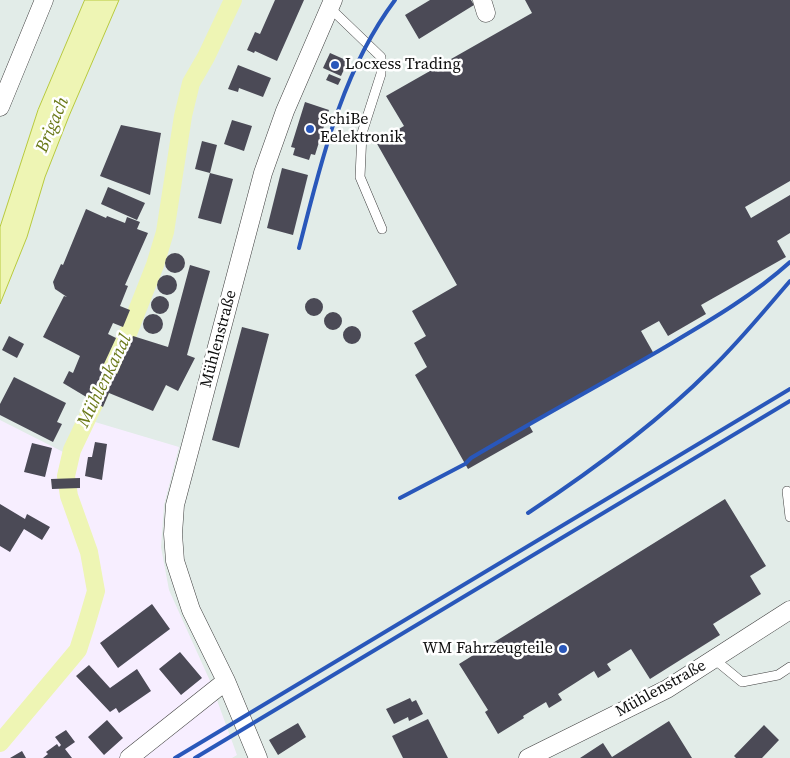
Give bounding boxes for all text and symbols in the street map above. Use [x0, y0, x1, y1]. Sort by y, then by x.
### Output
place label: Locxess Trading [345, 55, 461, 75]
marker: Locxess Trading [329, 59, 341, 71]
water label: Brigach [32, 94, 74, 156]
place label: SchiBe Eelektronik [320, 110, 403, 148]
marker: SchiBe Eelektronik [304, 123, 316, 135]
street label: Mühlenstraße [197, 288, 241, 390]
water label: Mühlenkanal [73, 331, 137, 431]
place label: WM Fahrzeugteile [422, 639, 553, 659]
marker: WM Fahrzeugteile [557, 643, 569, 655]
street label: Mühlenstraße [613, 656, 709, 722]

